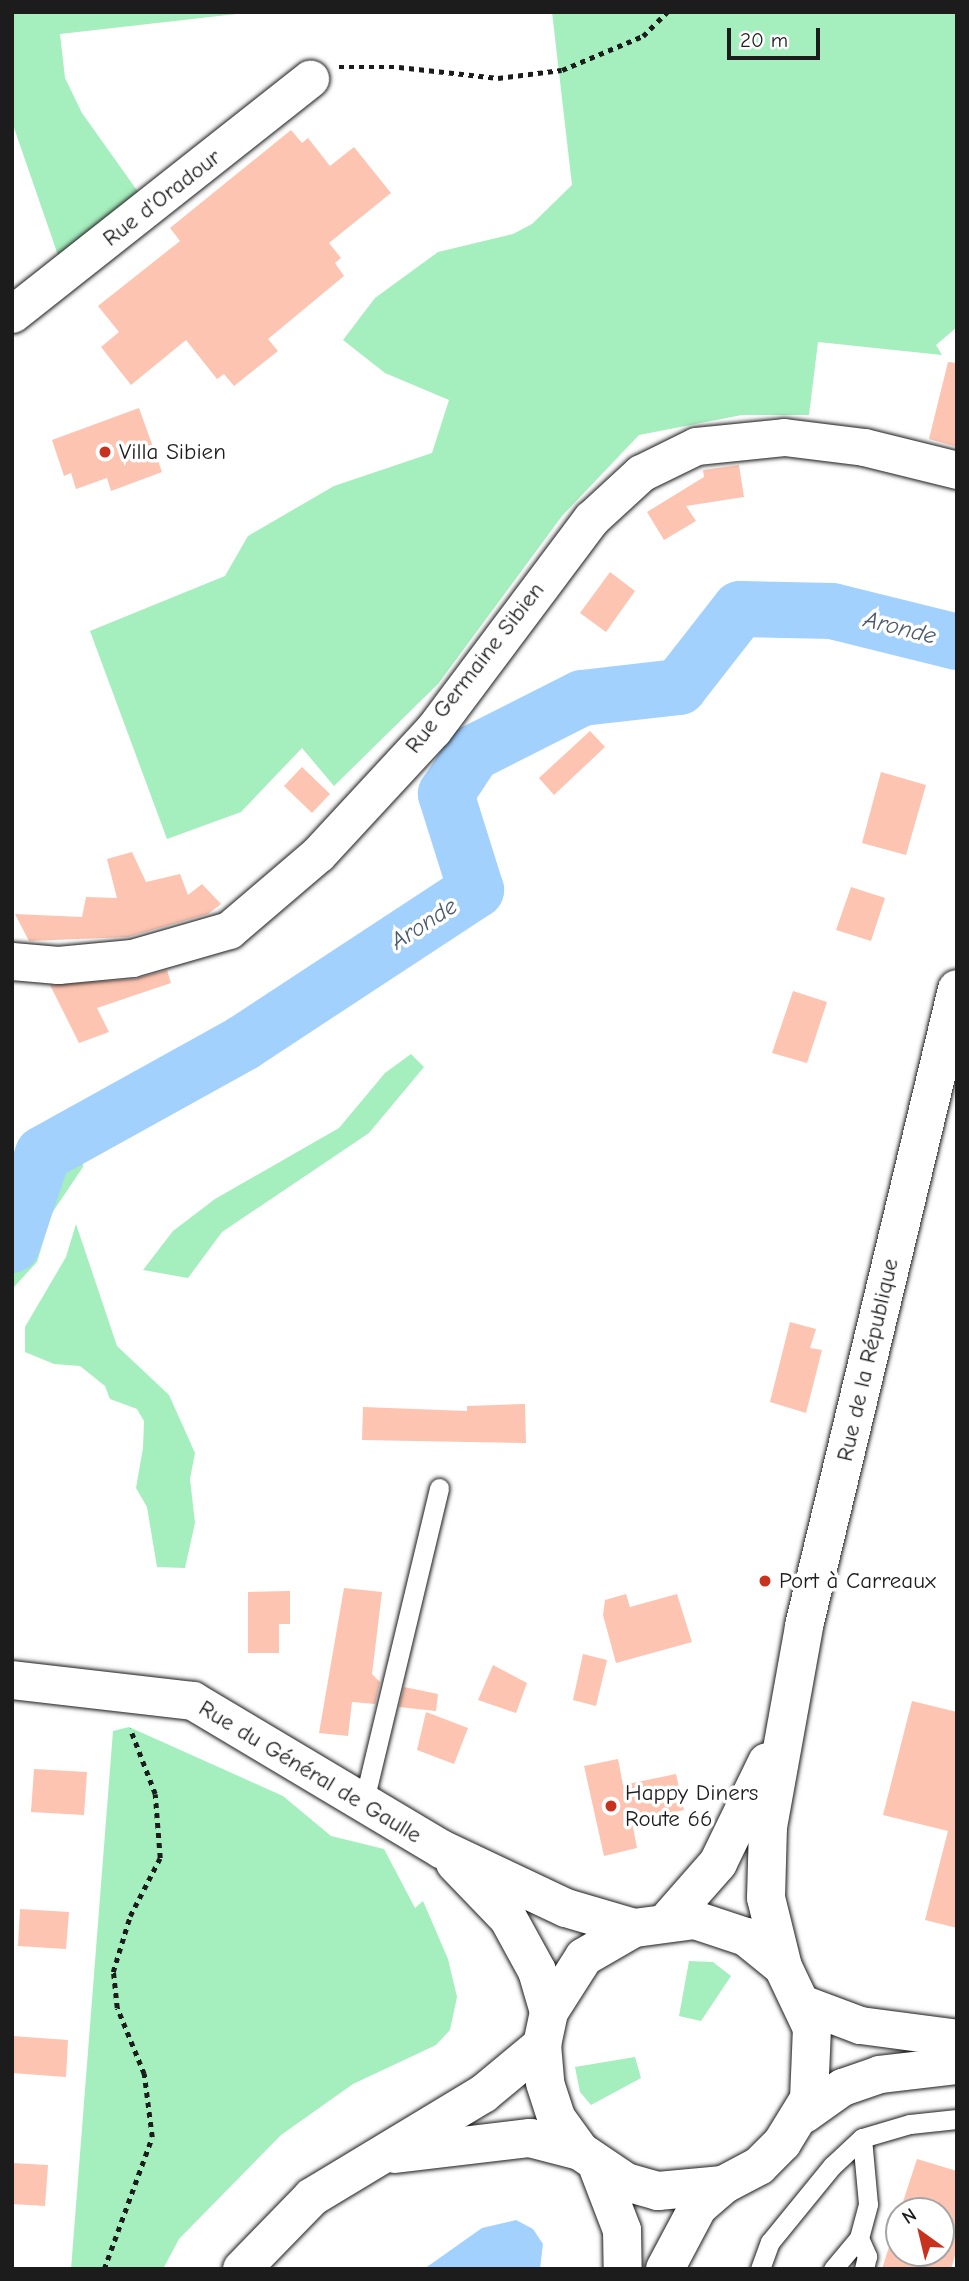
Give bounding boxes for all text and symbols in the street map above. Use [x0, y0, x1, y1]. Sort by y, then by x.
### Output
scale bar [731, 14, 824, 58]
text: 20 m [740, 28, 788, 52]
street label: Rue d'Oradour [98, 143, 226, 253]
place label: Villa Sibien [119, 438, 226, 466]
marker: Villa Sibien [97, 444, 113, 460]
street label: Rue Germaine Sibien [400, 577, 550, 759]
water label: Aronde [861, 605, 939, 651]
water label: Aronde [385, 892, 463, 956]
street label: Rue de la République [831, 1256, 905, 1464]
place label: Port à Carreaux [779, 1567, 936, 1595]
marker: Port à Carreaux [757, 1573, 773, 1589]
street label: Rue du Général de Gaulle [194, 1695, 426, 1849]
place label: Happy Diners Route 66 [625, 1779, 758, 1833]
marker: Happy Diners Route 66 [603, 1798, 619, 1814]
north arrow [885, 2197, 955, 2267]
text: N [898, 2204, 921, 2229]

